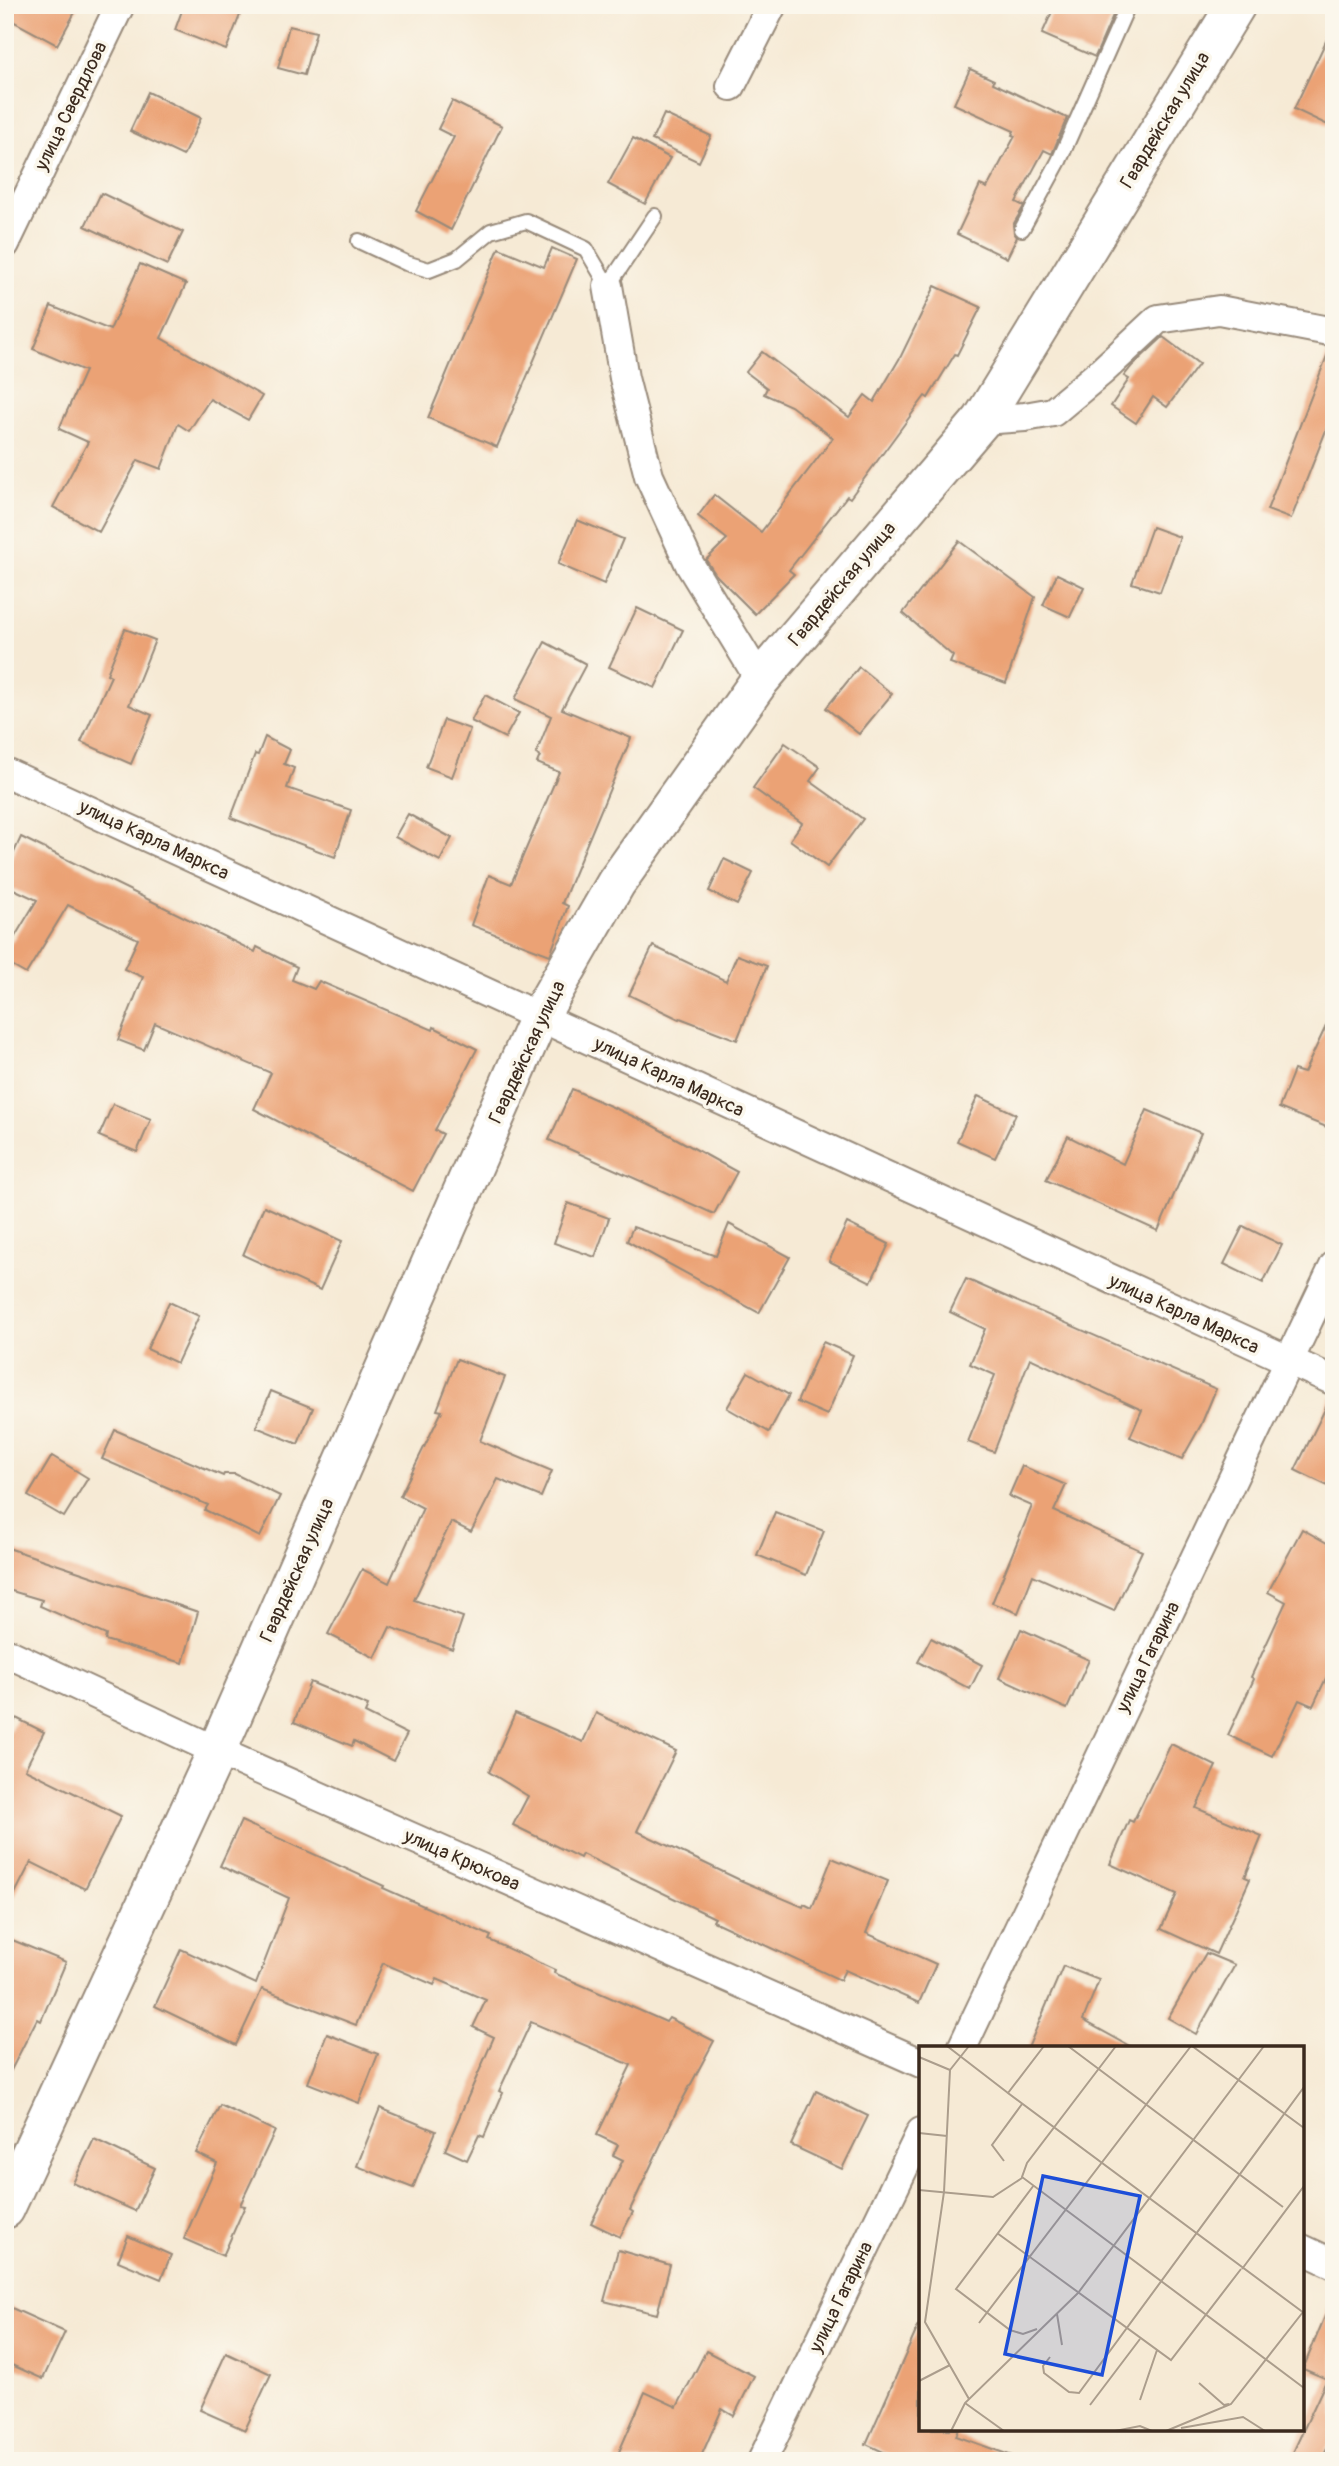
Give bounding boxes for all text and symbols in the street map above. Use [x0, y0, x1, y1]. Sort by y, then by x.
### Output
street label: улица Свердлова [29, 37, 113, 175]
street label: Гвардейская улица [1115, 47, 1215, 193]
street label: Гвардейская улица [783, 517, 901, 651]
street label: улица Карла Маркса [74, 794, 233, 885]
street label: Гвардейская улица [483, 977, 571, 1127]
street label: улица Карла Маркса [589, 1031, 748, 1122]
street label: улица Карла Маркса [1104, 1268, 1263, 1359]
street label: Гвардейская улица [255, 1494, 340, 1646]
street label: улица Гагарина [1110, 1597, 1185, 1717]
street label: улица Крюкова [399, 1823, 524, 1896]
inset map [919, 2046, 1304, 2431]
street label: улица Гагарина [803, 2237, 878, 2357]

